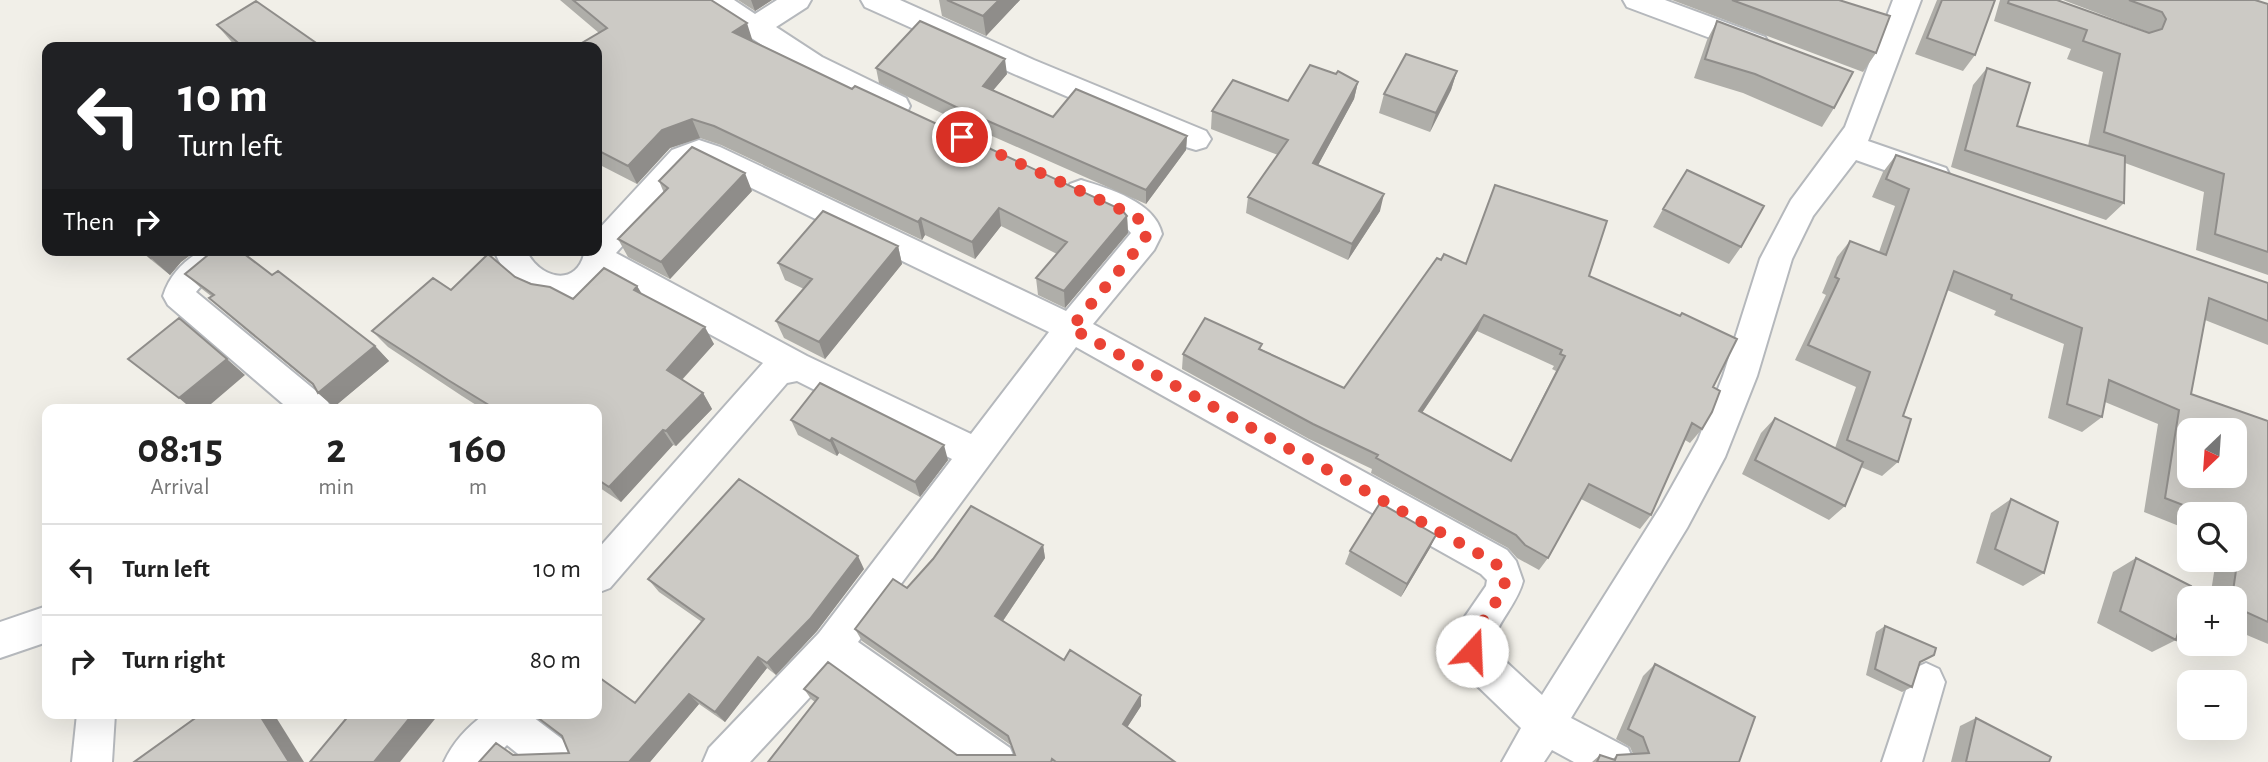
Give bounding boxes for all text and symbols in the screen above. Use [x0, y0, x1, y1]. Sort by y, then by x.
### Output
icon: left [63, 70, 154, 161]
text: 10 m [178, 72, 268, 121]
pin [932, 107, 992, 167]
icon: arrive [943, 118, 981, 156]
text: Turn left [178, 130, 282, 162]
icon: right [128, 203, 166, 241]
text: Then [63, 209, 114, 235]
north arrow [2177, 418, 2247, 488]
map controls [2177, 418, 2247, 740]
text: 08:15 [137, 428, 223, 470]
text: 2 [326, 428, 346, 470]
text: 160 [449, 428, 507, 470]
text: Arrival [151, 476, 210, 499]
text: min [318, 476, 354, 499]
text: m [469, 476, 487, 499]
button: search [2177, 502, 2247, 572]
icon: left [63, 551, 101, 589]
text: Turn left [122, 556, 210, 582]
text: 10 m [533, 556, 581, 582]
button: + [2177, 586, 2247, 656]
position arrow [1435, 614, 1509, 688]
icon: right [63, 642, 101, 680]
text: Turn right [122, 647, 225, 673]
text: 80 m [530, 647, 581, 673]
button: − [2177, 670, 2247, 740]

